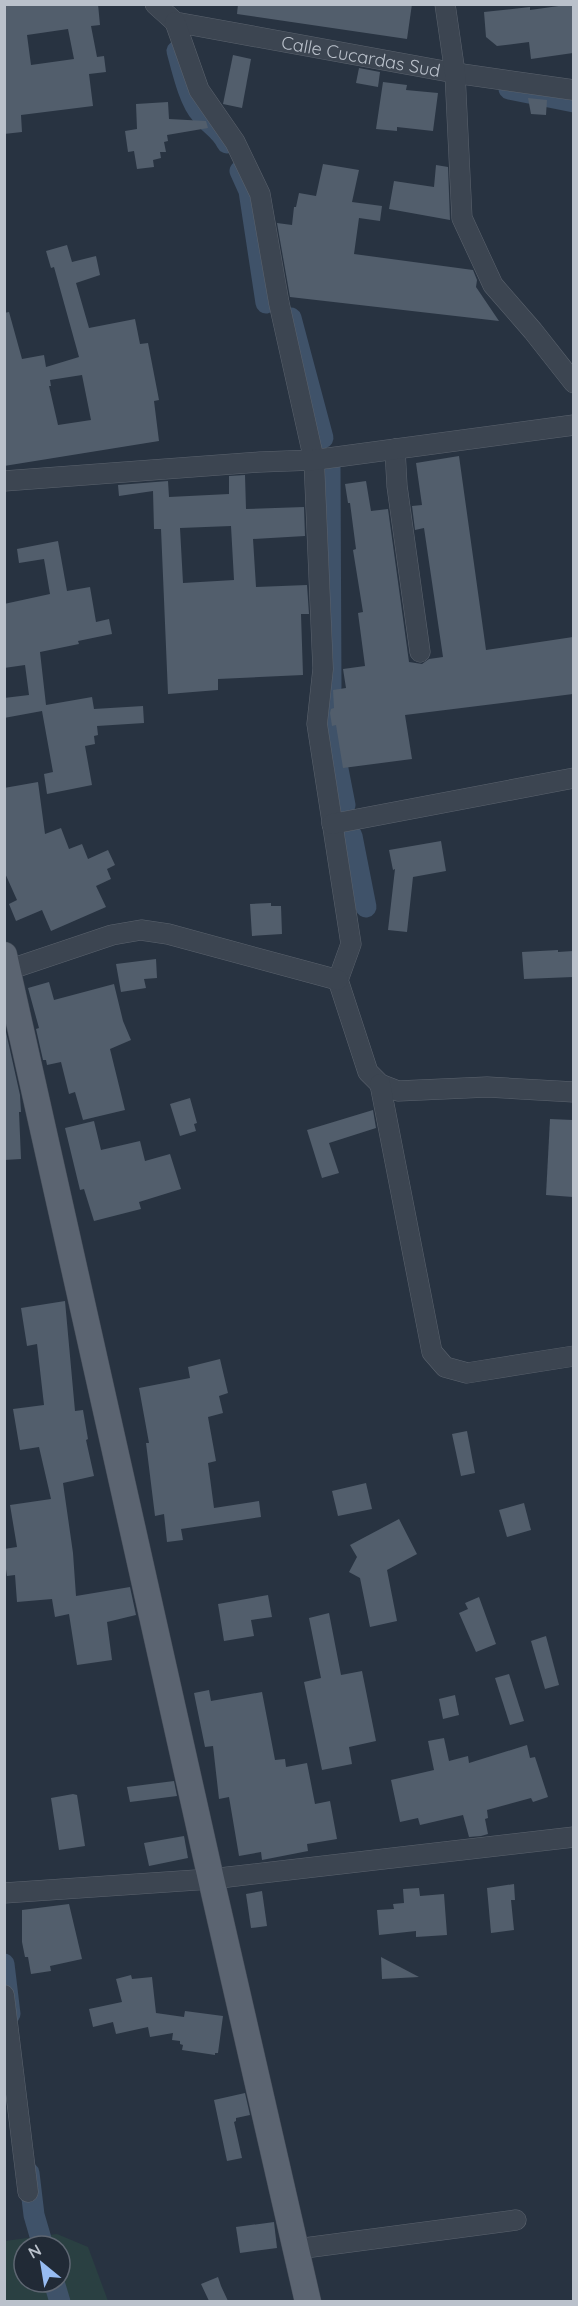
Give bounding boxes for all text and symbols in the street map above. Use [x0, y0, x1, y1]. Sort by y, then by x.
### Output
street label: Calle Cucardas Sud [280, 30, 442, 82]
north arrow [12, 2234, 72, 2294]
text: N [24, 2239, 45, 2263]

